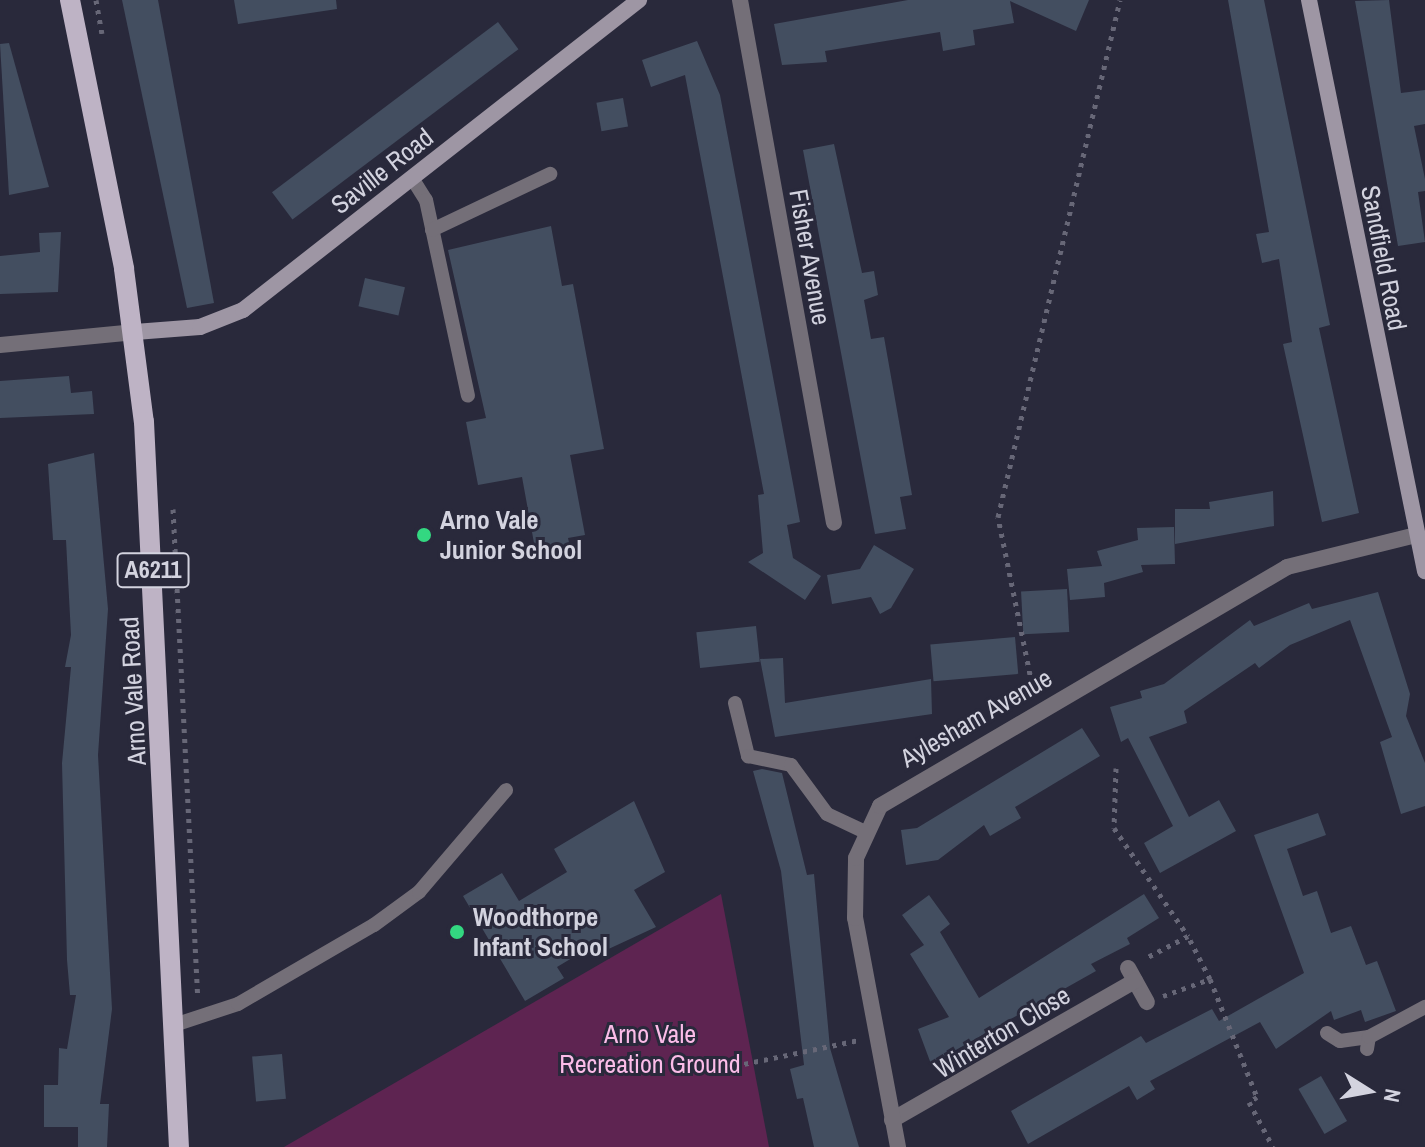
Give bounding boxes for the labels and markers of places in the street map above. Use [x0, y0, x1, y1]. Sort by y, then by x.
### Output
place label: Arno Vale Junior School [440, 504, 582, 566]
marker: Arno Vale Junior School [415, 526, 433, 544]
place label: Woodthorpe Infant School [473, 901, 608, 962]
marker: Woodthorpe Infant School [448, 923, 466, 941]

